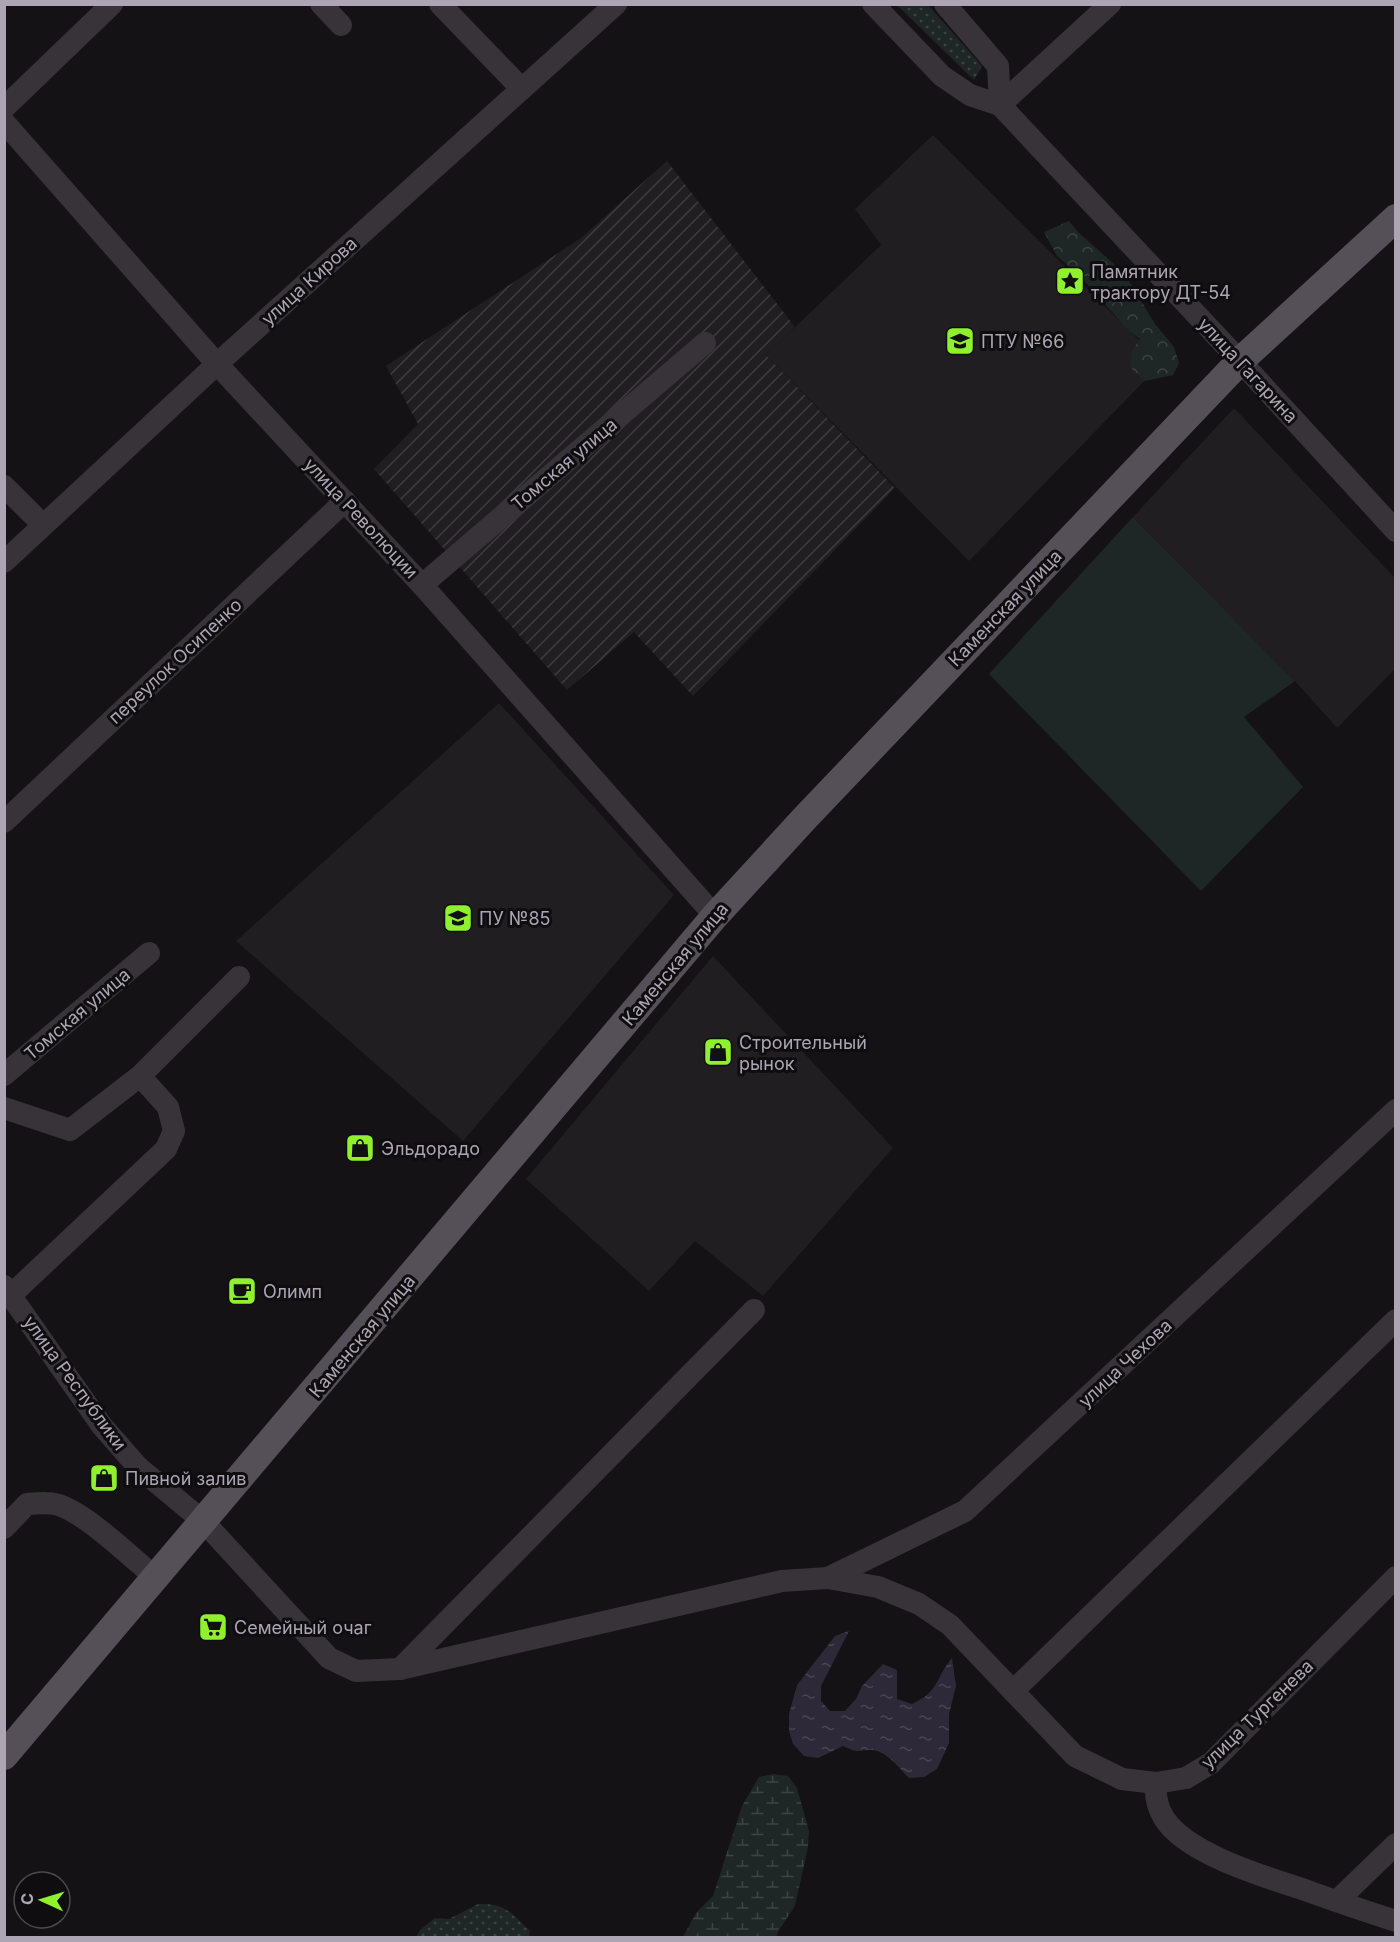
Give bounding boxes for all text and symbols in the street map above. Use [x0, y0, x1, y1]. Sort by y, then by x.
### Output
street label: улица Кирова [257, 233, 361, 329]
place label: Памятник трактору ДТ-54 [1091, 261, 1231, 303]
place icon: Памятник трактору ДТ-54 [1054, 265, 1086, 297]
street label: улица Гагарина [1194, 313, 1302, 427]
school or university icon: ПТУ №66 [944, 325, 976, 357]
place label: ПТУ №66 [981, 331, 1064, 352]
street label: Томская улица [507, 414, 621, 514]
street label: улица Революции [300, 454, 422, 582]
street label: Каменская улица [944, 545, 1066, 671]
street label: переулок Осипенко [104, 594, 246, 728]
street label: Каменская улица [618, 898, 732, 1030]
school or university icon: ПУ №85 [442, 902, 474, 934]
place label: ПУ №85 [479, 908, 551, 929]
street label: Томская улица [20, 964, 134, 1064]
place label: Строительный рынок [739, 1032, 867, 1074]
shop icon: Строительный рынок [702, 1036, 734, 1068]
shop icon: Эльдорадо [344, 1132, 376, 1164]
place label: Эльдорадо [381, 1138, 480, 1159]
street label: Каменская улица [305, 1270, 419, 1402]
cafe icon: Олимп [226, 1275, 258, 1307]
place label: Олимп [263, 1281, 322, 1302]
street label: улица Республики [19, 1312, 131, 1454]
street label: улица Чехова [1074, 1315, 1176, 1411]
shop icon: Пивной залив [88, 1462, 120, 1494]
place label: Пивной залив [125, 1468, 247, 1489]
supermarket icon: Семейный очаг [197, 1611, 229, 1643]
place label: Семейный очаг [234, 1617, 372, 1638]
street label: улица Тургенева [1197, 1655, 1317, 1773]
north arrow [12, 1870, 72, 1930]
text: С [17, 1892, 37, 1906]

